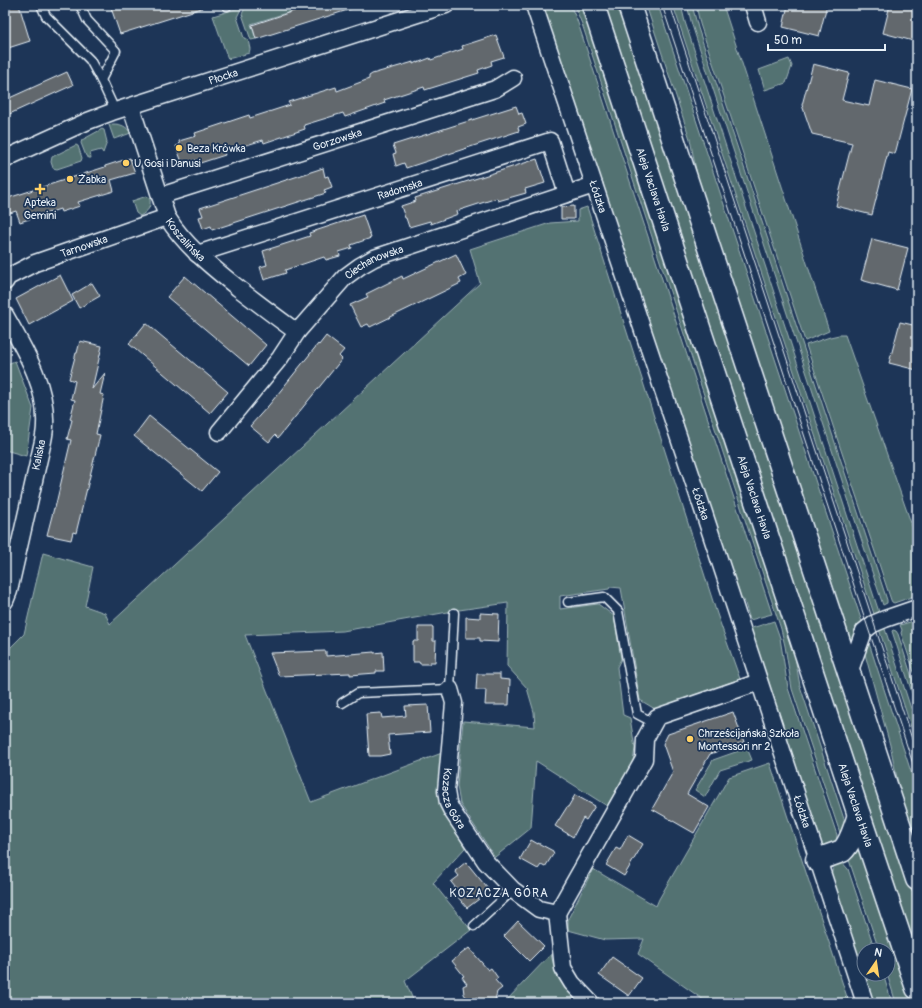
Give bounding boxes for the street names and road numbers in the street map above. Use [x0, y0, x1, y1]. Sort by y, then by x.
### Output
street label: Płocka [207, 66, 239, 87]
street label: Gorzowska [311, 125, 363, 153]
street label: Aleja Vaclava Havla [634, 146, 673, 233]
street label: Radomska [376, 176, 424, 202]
street label: Łódzka [586, 178, 610, 214]
street label: Koszalińska [163, 215, 208, 264]
street label: Tarnowska [59, 232, 109, 260]
street label: Ciechanowska [342, 242, 405, 282]
street label: Kaliska [29, 439, 49, 471]
street label: Aleja Vaclava Havla [735, 454, 774, 541]
street label: Łódzka [689, 485, 712, 522]
street label: Aleja Vaclava Havla [836, 761, 876, 849]
street label: Kozacza Góra [440, 767, 469, 831]
street label: Łódzka [790, 793, 813, 829]

